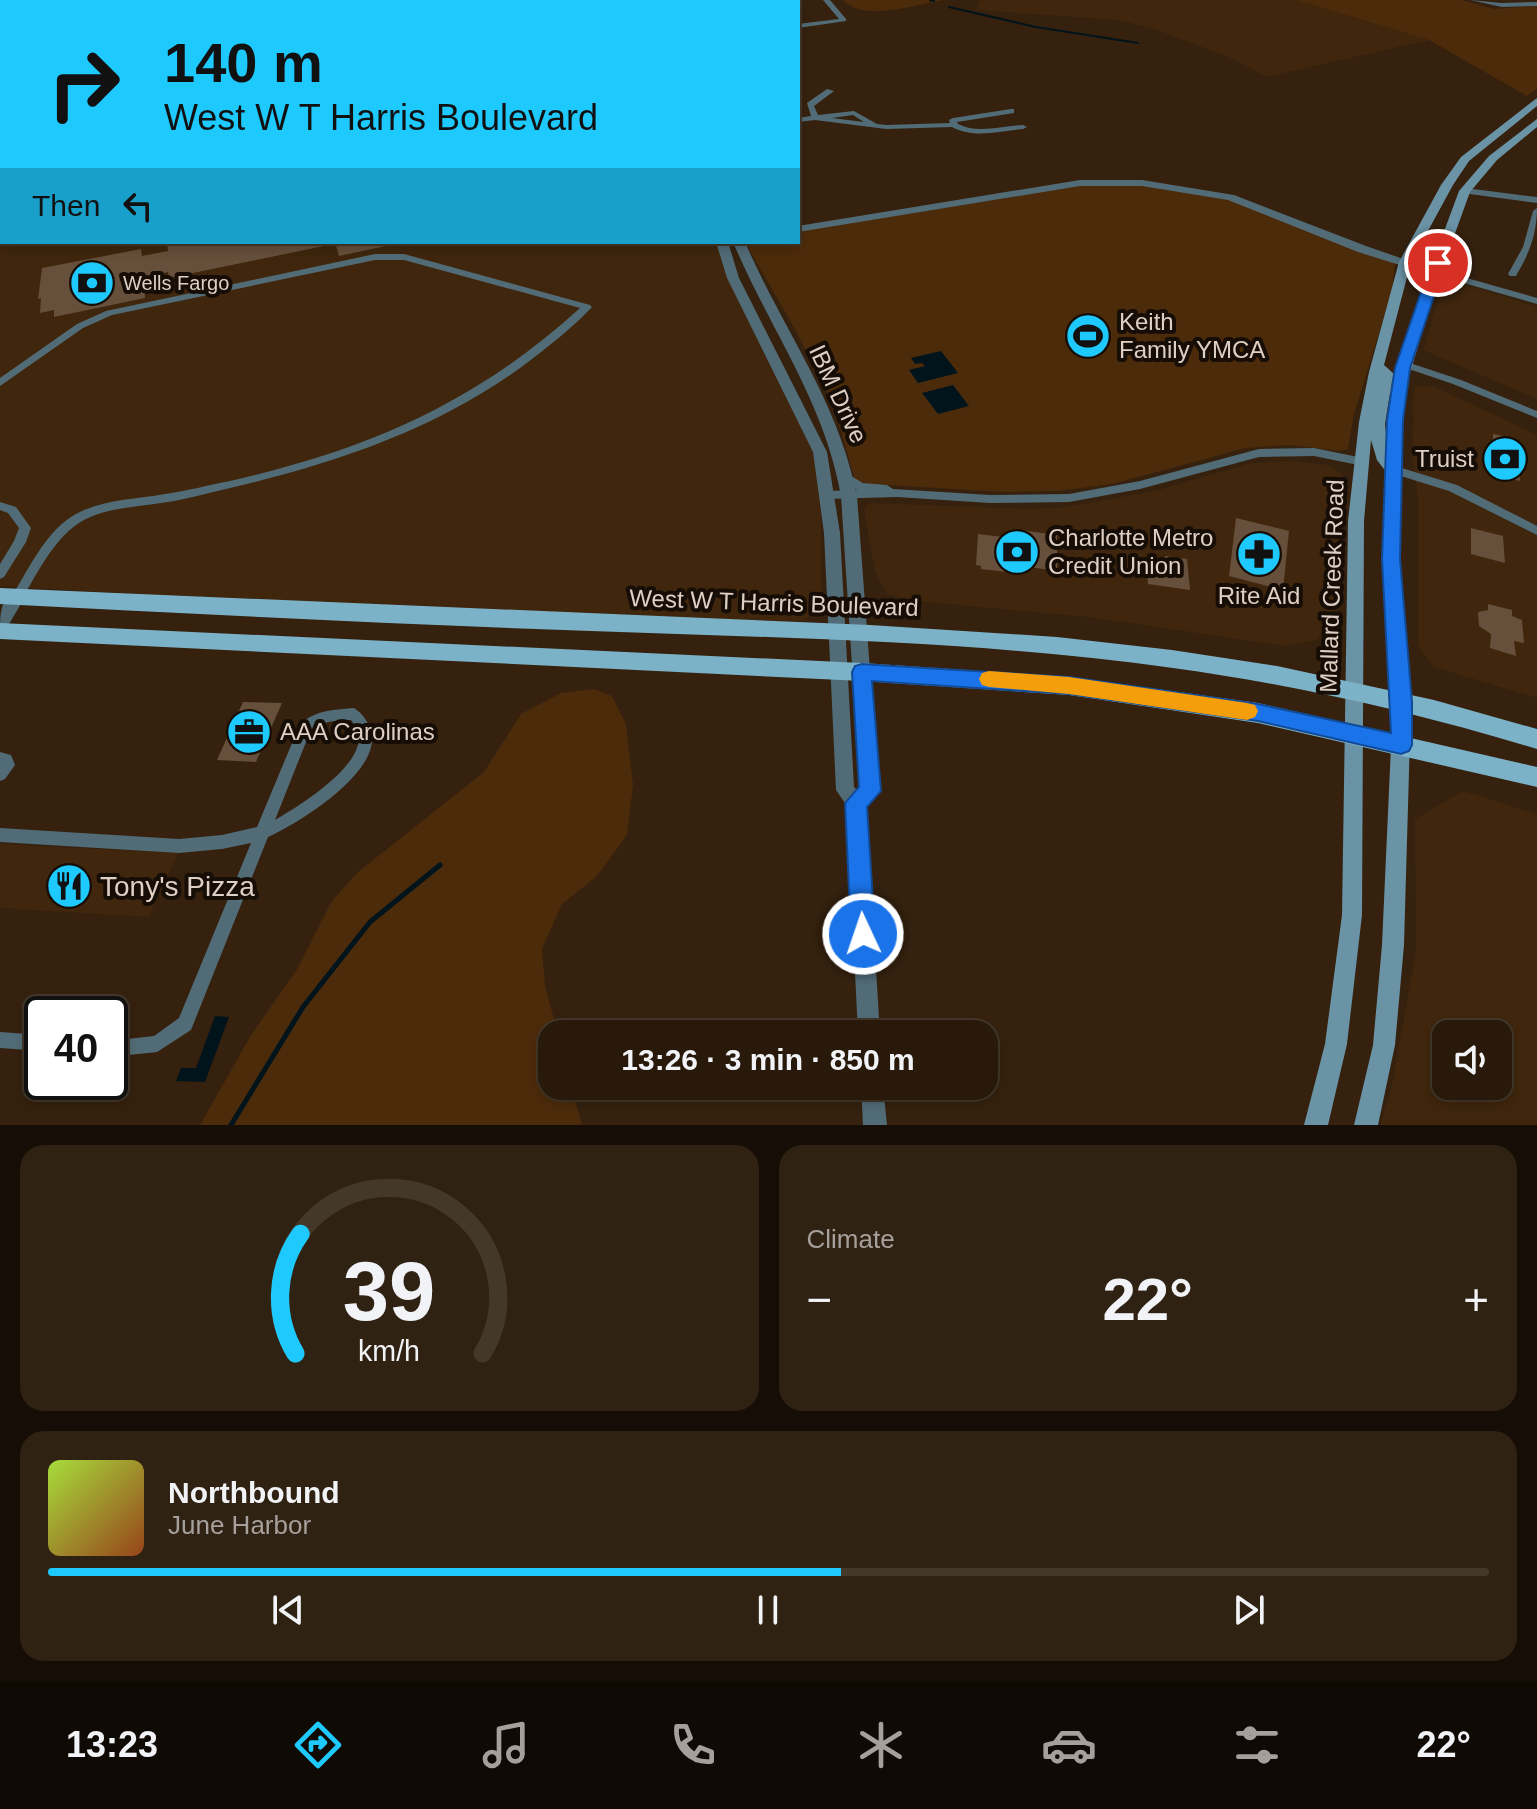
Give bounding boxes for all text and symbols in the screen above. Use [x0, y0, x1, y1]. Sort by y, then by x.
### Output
text: 140 m [164, 31, 323, 94]
icon: right [32, 32, 136, 136]
text: West W T Harris Boulevard [164, 97, 598, 138]
icon: left [116, 184, 160, 228]
text: Then [32, 189, 100, 222]
pin [1404, 229, 1472, 297]
icon: arrive [1416, 241, 1460, 285]
bank icon: Wells Fargo [68, 259, 116, 307]
place label: Wells Fargo [123, 272, 229, 294]
place label: Keith Family YMCA [1119, 308, 1265, 363]
sports icon: Keith Family YMCA [1064, 312, 1112, 360]
street label: IBM Drive [804, 340, 873, 447]
bank icon: Truist [1481, 435, 1529, 483]
place label: Truist [1415, 445, 1474, 472]
street label: Mallard Creek Road [1314, 479, 1349, 693]
place label: Charlotte Metro Credit Union [1048, 524, 1213, 579]
bank icon: Charlotte Metro Credit Union [993, 528, 1041, 576]
pharmacy icon: Rite Aid [1235, 530, 1283, 578]
place label: Rite Aid [1218, 582, 1300, 609]
street label: West W T Harris Boulevard [629, 584, 919, 621]
office icon: AAA Carolinas [225, 708, 273, 756]
place label: AAA Carolinas [280, 718, 435, 745]
restaurant icon: Tony's Pizza [45, 862, 93, 910]
place label: Tony's Pizza [100, 871, 255, 902]
position arrow [821, 892, 905, 976]
speed limit sign: 40 [24, 996, 128, 1100]
map controls [1432, 1020, 1512, 1100]
button: sound [1432, 1020, 1512, 1100]
text: 13:26 · 3 min · 850 m [621, 1043, 915, 1076]
text: Climate [807, 1224, 895, 1254]
text: 39 [343, 1245, 436, 1338]
text: 22° [1102, 1266, 1193, 1333]
text: − [807, 1275, 832, 1324]
text: + [1463, 1275, 1489, 1324]
text: km/h [358, 1335, 420, 1367]
text: Northbound [168, 1476, 340, 1509]
text: June Harbor [168, 1510, 311, 1540]
icon: previous [266, 1588, 310, 1632]
icon: pause [746, 1588, 790, 1632]
icon: next [1227, 1588, 1271, 1632]
icon: directions [290, 1717, 346, 1773]
icon: music [478, 1717, 534, 1773]
icon: phone [665, 1717, 721, 1773]
icon: climate [853, 1717, 909, 1773]
icon: car [1041, 1717, 1097, 1773]
icon: filters [1229, 1717, 1285, 1773]
text: 13:23 [66, 1724, 158, 1765]
text: 22° [1417, 1724, 1471, 1765]

